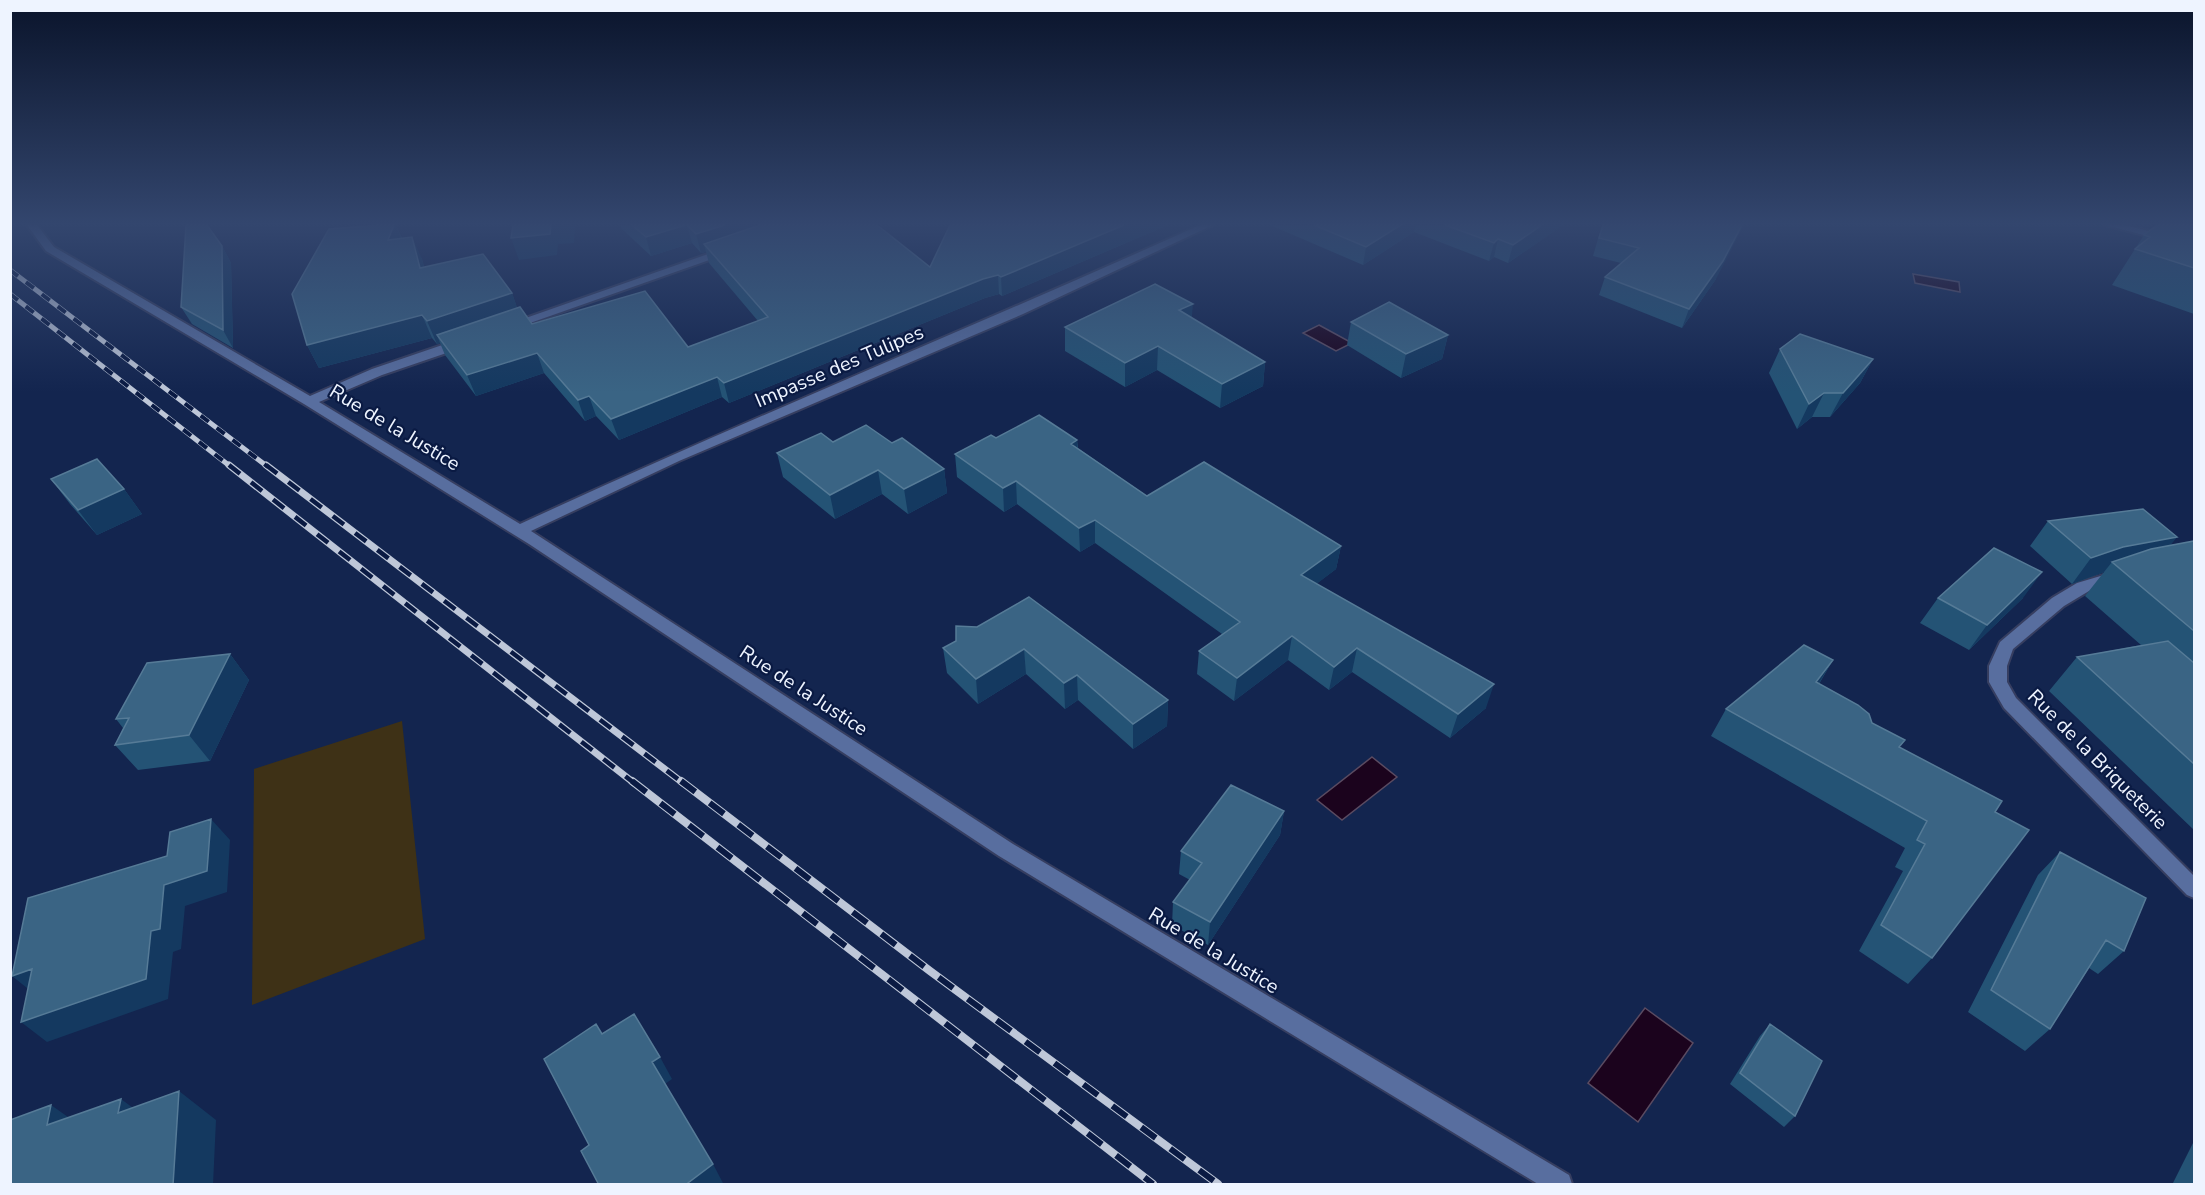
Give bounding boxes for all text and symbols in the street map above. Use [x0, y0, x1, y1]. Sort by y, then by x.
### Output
street label: Impasse des Tulipes [751, 319, 928, 414]
street label: Rue de la Justice [324, 378, 465, 477]
street label: Rue de la Justice [734, 639, 873, 742]
street label: Rue de la Briqueterie [2022, 683, 2174, 835]
street label: Rue de la Justice [1143, 901, 1284, 1000]

